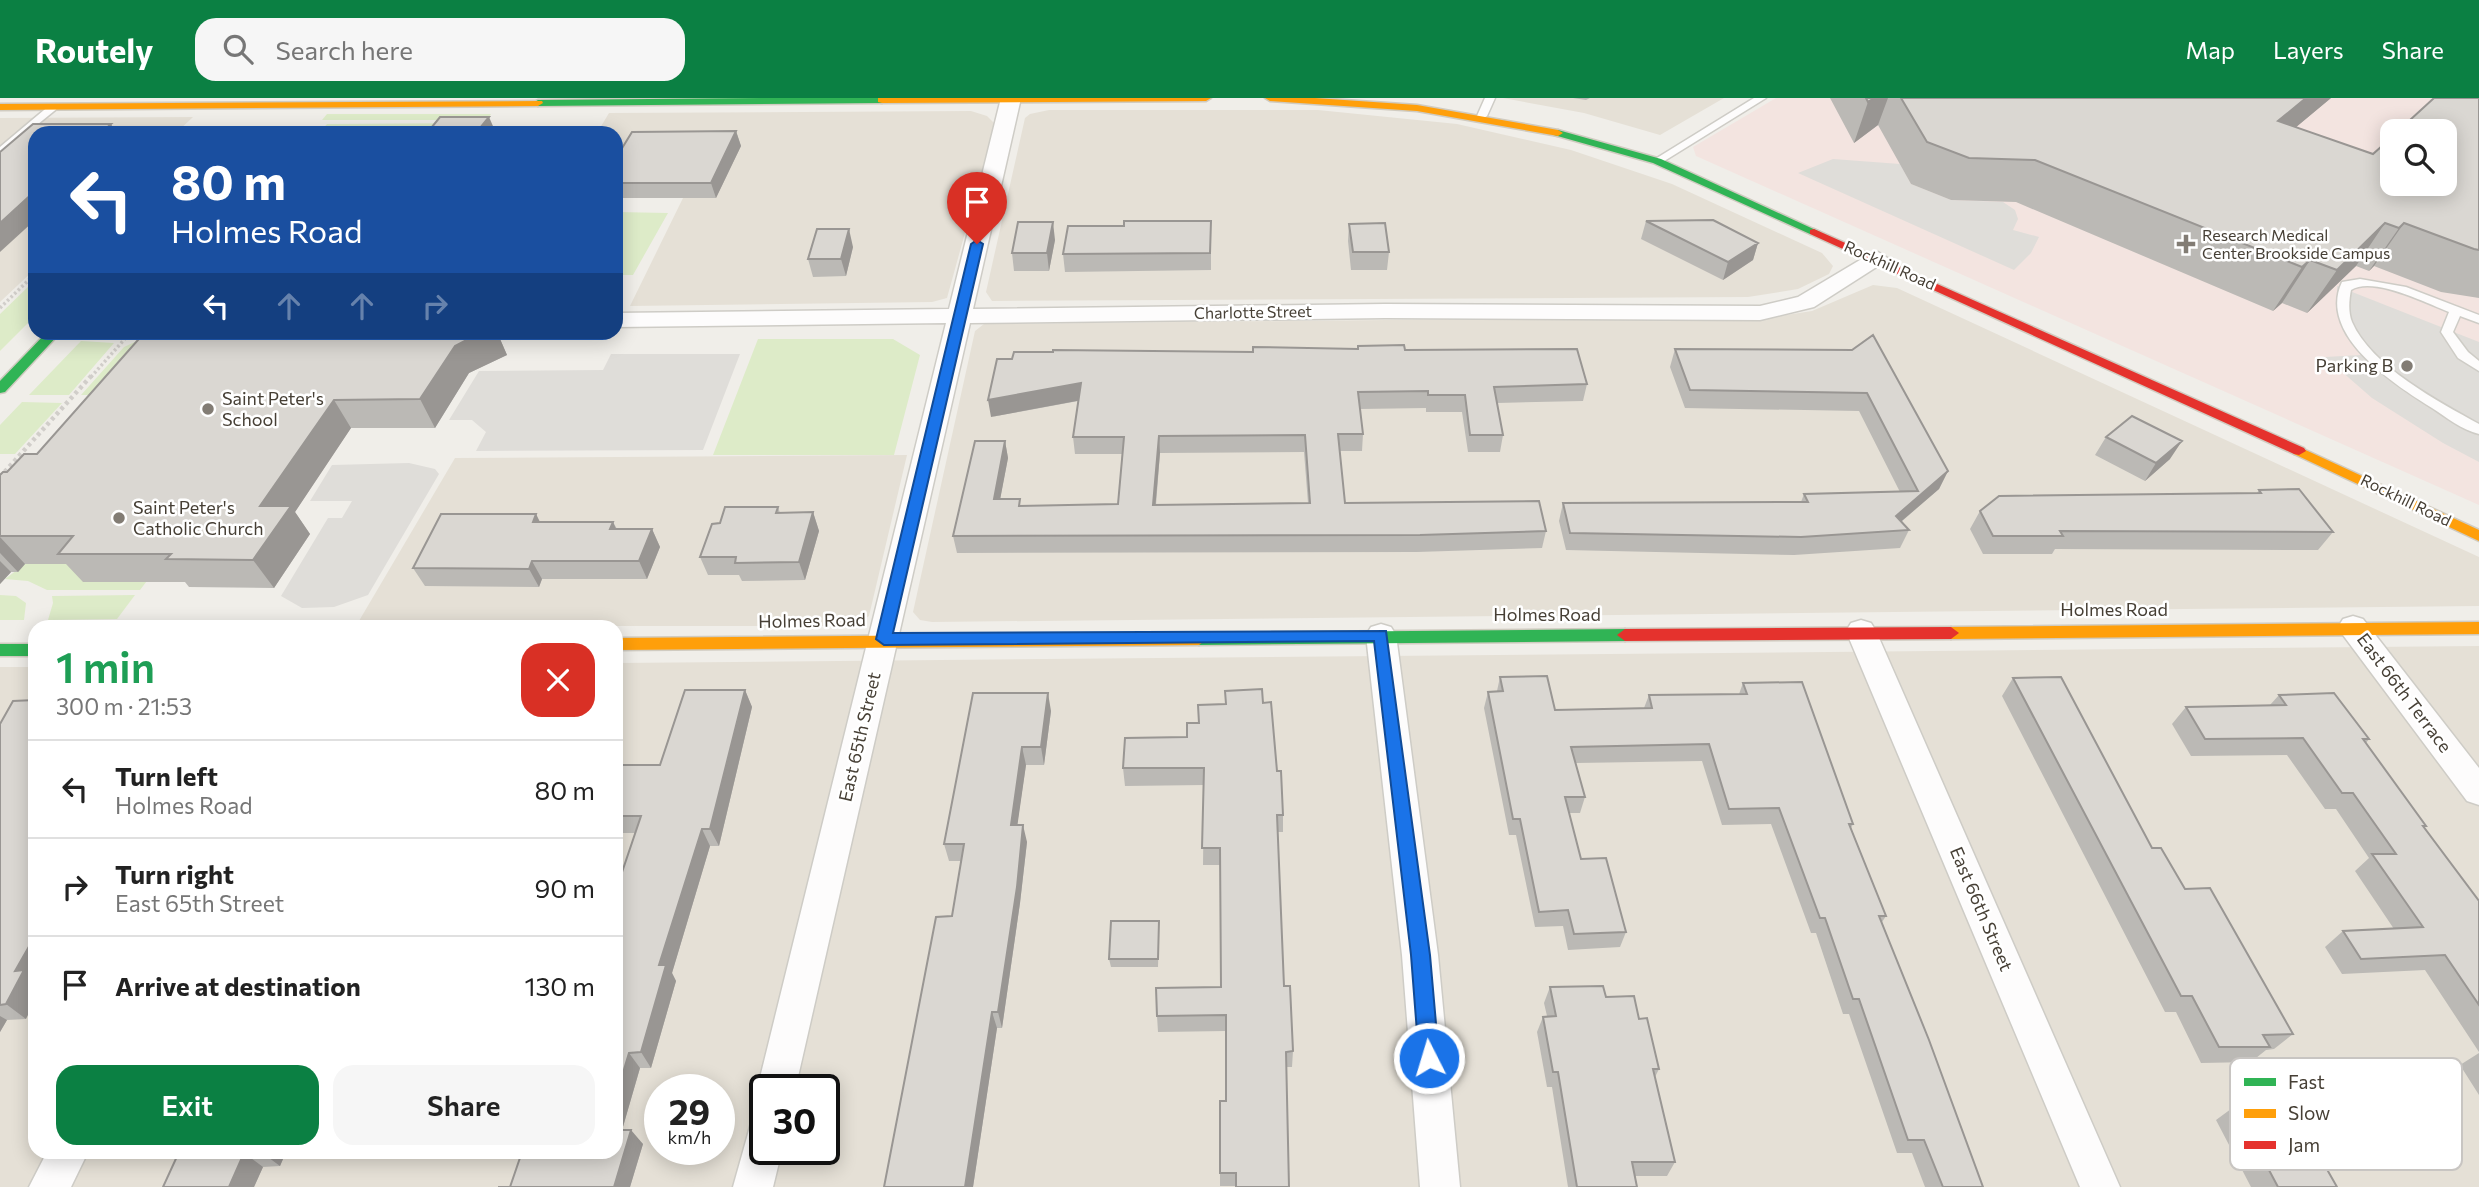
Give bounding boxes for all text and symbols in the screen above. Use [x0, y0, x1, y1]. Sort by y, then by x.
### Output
search box [195, 18, 685, 81]
text: Routely [35, 29, 153, 70]
icon: search [219, 30, 257, 68]
text: Search here [275, 34, 413, 65]
text: Map [2186, 35, 2235, 64]
text: Layers [2273, 35, 2344, 64]
text: Share [2382, 35, 2444, 64]
map controls [2380, 119, 2457, 196]
button: search [2380, 119, 2457, 196]
text: 80 m [171, 150, 286, 210]
icon: left [56, 154, 147, 245]
pin [947, 172, 1007, 244]
icon: arrive [958, 183, 996, 221]
text: Holmes Road [171, 210, 362, 250]
place label: Research Medical Center Brookside Campus [2202, 225, 2390, 262]
marker: Research Medical Center Brookside Campus [2176, 234, 2196, 254]
street label: Rockhill Road [1841, 236, 1939, 293]
icon: left [197, 287, 235, 325]
icon: ahead [270, 287, 308, 325]
icon: ahead [343, 287, 381, 325]
icon: right [416, 287, 454, 325]
street label: Charlotte Street [1194, 301, 1313, 322]
place label: Parking B [2316, 354, 2393, 376]
marker: Parking B [2399, 358, 2415, 374]
place label: Saint Peter's School [222, 387, 324, 430]
marker: Saint Peter's School [200, 401, 216, 417]
street label: Rockhill Road [2358, 469, 2455, 530]
place label: Saint Peter's Catholic Church [133, 496, 264, 539]
marker: Saint Peter's Catholic Church [111, 510, 127, 526]
street label: Holmes Road [2060, 598, 2168, 620]
street label: Holmes Road [1493, 603, 1601, 625]
street label: Holmes Road [758, 608, 866, 632]
street label: East 66th Terrace [2353, 628, 2457, 756]
text: 1 min [56, 640, 155, 692]
button: close [521, 643, 595, 717]
street label: East 65th Street [833, 670, 885, 804]
text: 300 m · 21:53 [56, 692, 192, 720]
text: Turn left [115, 760, 218, 791]
icon: left [56, 770, 94, 808]
text: 80 m [535, 774, 595, 805]
text: Holmes Road [115, 791, 253, 819]
street label: East 66th Street [1946, 843, 2018, 974]
text: Turn right [115, 858, 234, 889]
icon: right [56, 868, 94, 906]
text: 90 m [535, 872, 595, 903]
text: East 65th Street [115, 889, 284, 917]
icon: arrive [56, 966, 94, 1004]
text: Arrive at destination [115, 970, 361, 1001]
text: 130 m [524, 970, 595, 1001]
position arrow [1392, 1021, 1466, 1095]
legend [2230, 1058, 2462, 1170]
button: Exit [56, 1065, 319, 1145]
button: Share [333, 1065, 595, 1145]
text: Fast [2288, 1070, 2325, 1093]
speed limit sign: 30 [749, 1074, 840, 1165]
text: 29 [669, 1089, 710, 1132]
text: Slow [2288, 1101, 2330, 1124]
text: km/h [668, 1126, 711, 1148]
text: Jam [2288, 1133, 2320, 1156]

